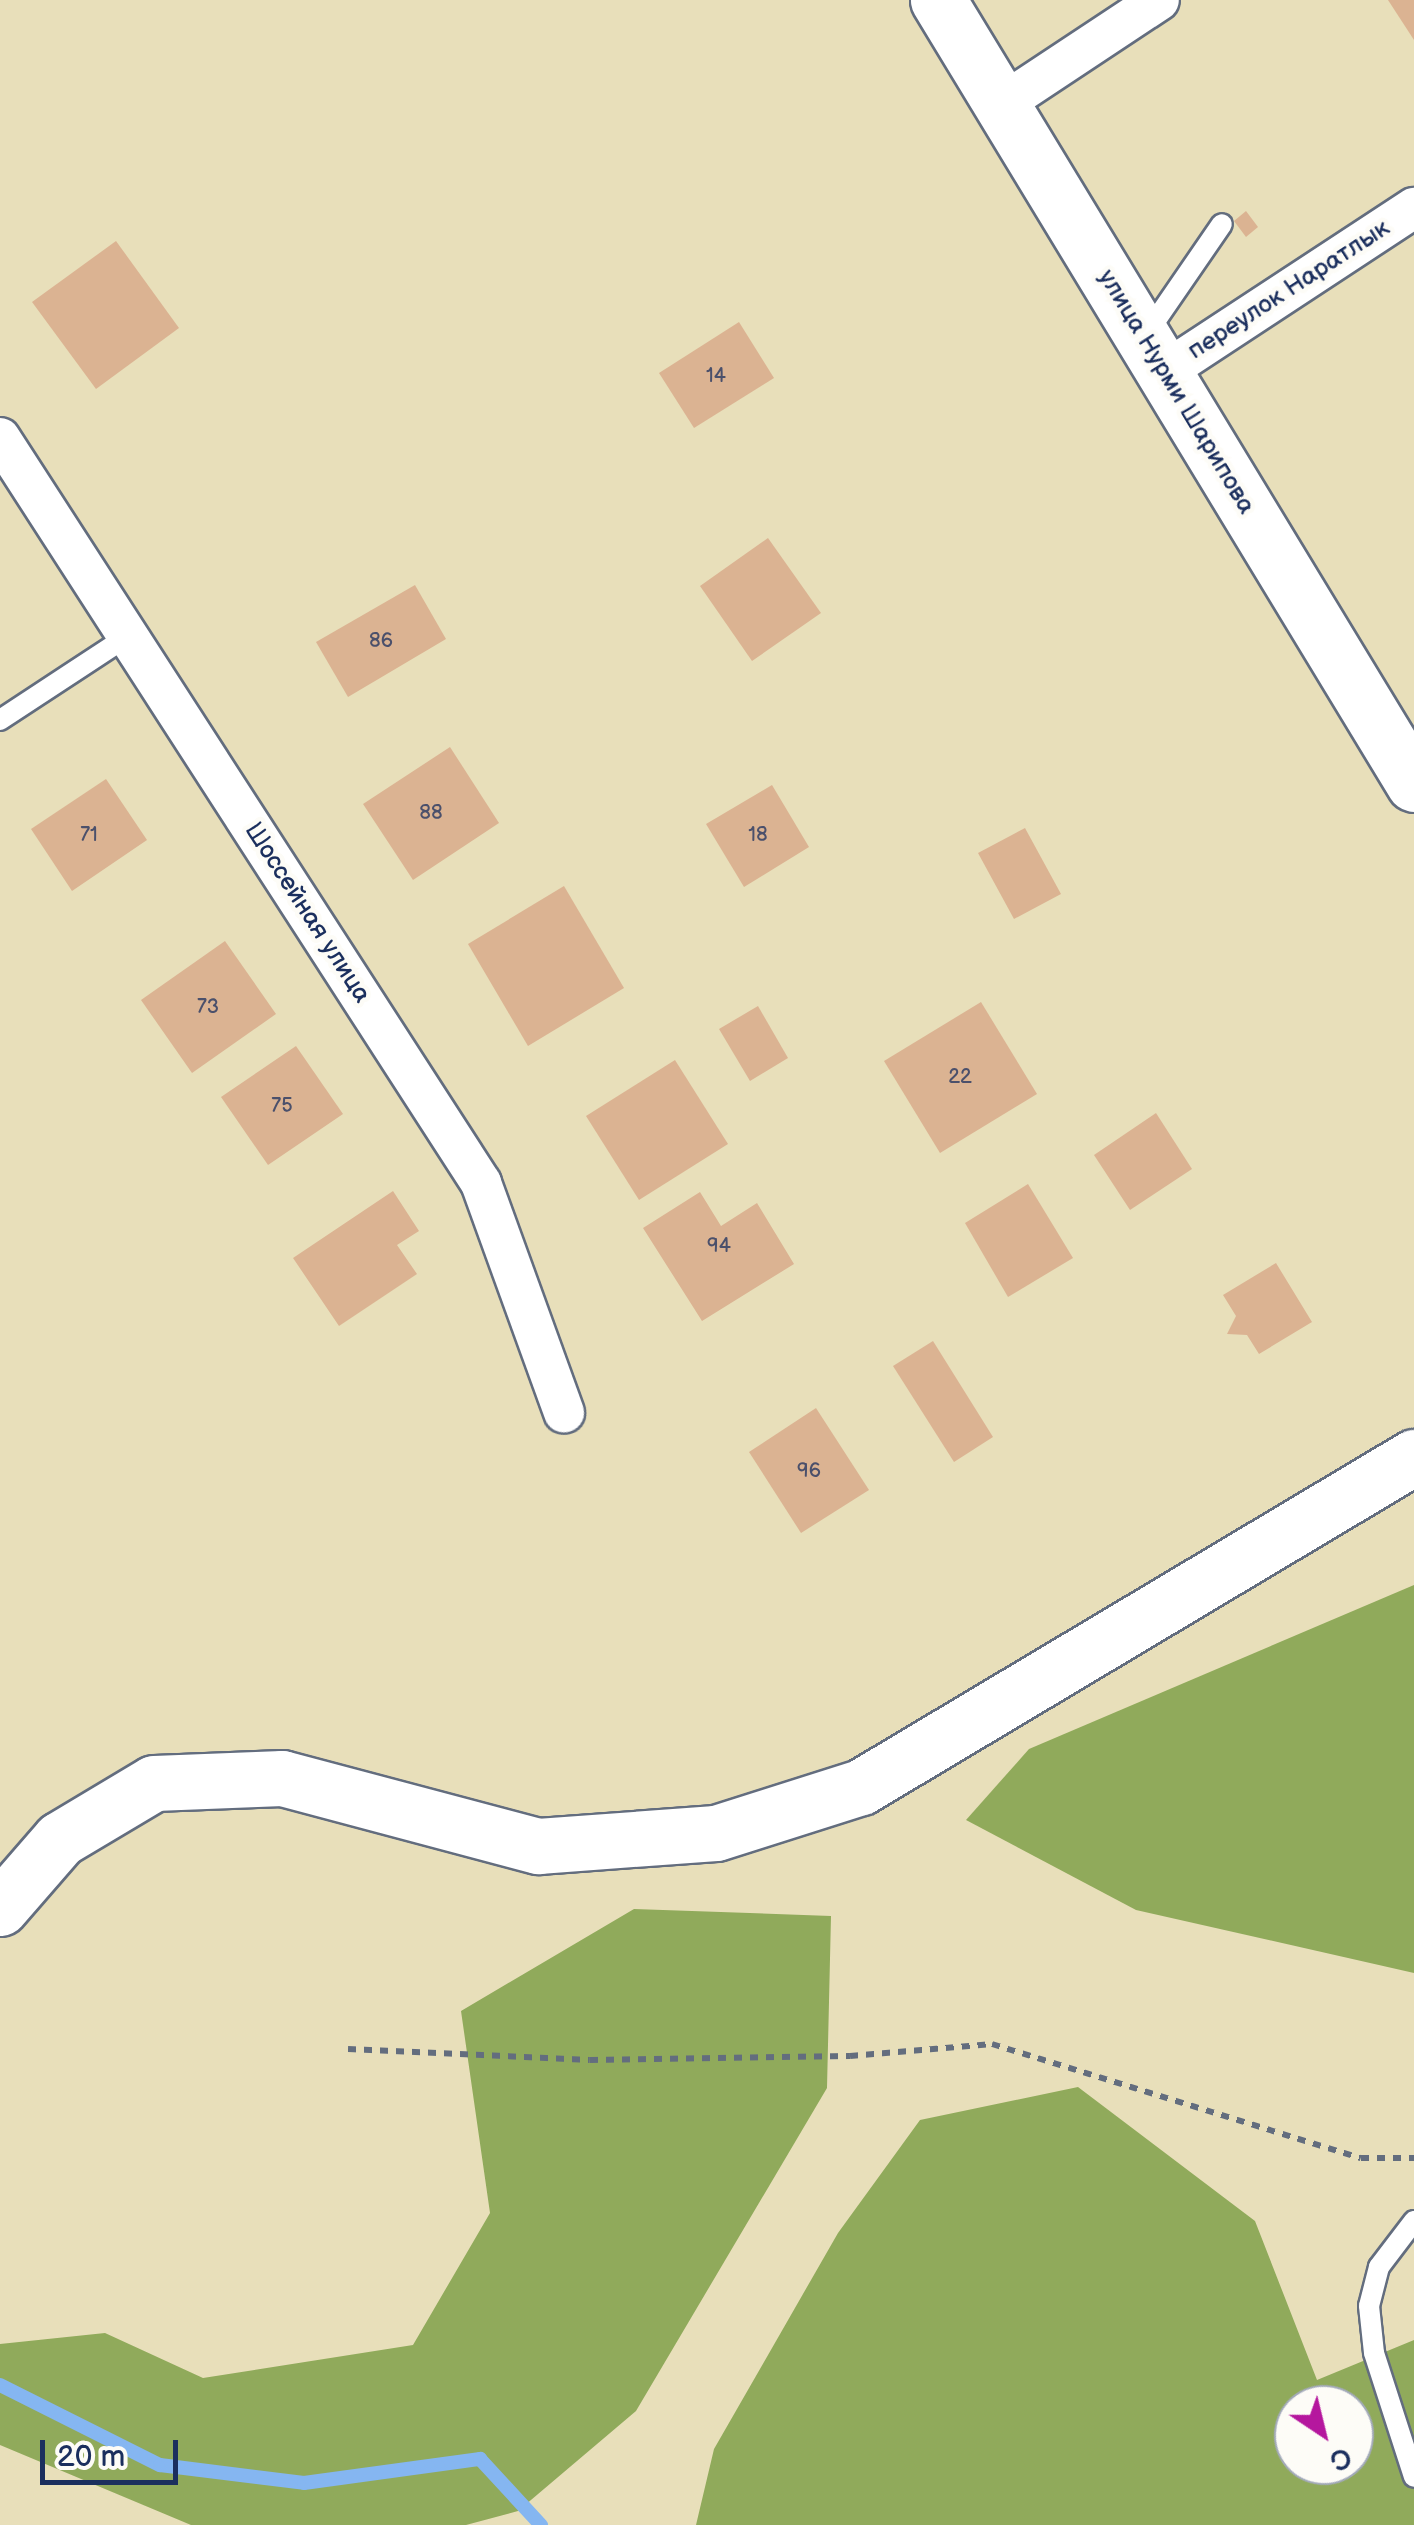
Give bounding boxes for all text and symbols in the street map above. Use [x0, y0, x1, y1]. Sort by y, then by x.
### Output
street label: переулок Наратлык [1182, 214, 1396, 366]
street label: улица Нурми Шарипова [1091, 264, 1261, 520]
house number: 14 [706, 364, 726, 388]
house number: 86 [369, 629, 393, 653]
house number: 88 [419, 801, 443, 825]
street label: Шоссейная улица [238, 817, 376, 1009]
house number: 71 [80, 823, 98, 847]
house number: 18 [748, 823, 768, 847]
house number: 73 [197, 995, 219, 1019]
house number: 22 [948, 1065, 972, 1089]
house number: 75 [271, 1094, 293, 1118]
house number: 94 [707, 1234, 731, 1258]
house number: 96 [797, 1459, 821, 1483]
north arrow [1274, 2385, 1374, 2485]
scale bar [45, 2420, 182, 2482]
text: 20 m [57, 2439, 125, 2475]
text: С [1323, 2439, 1358, 2477]

